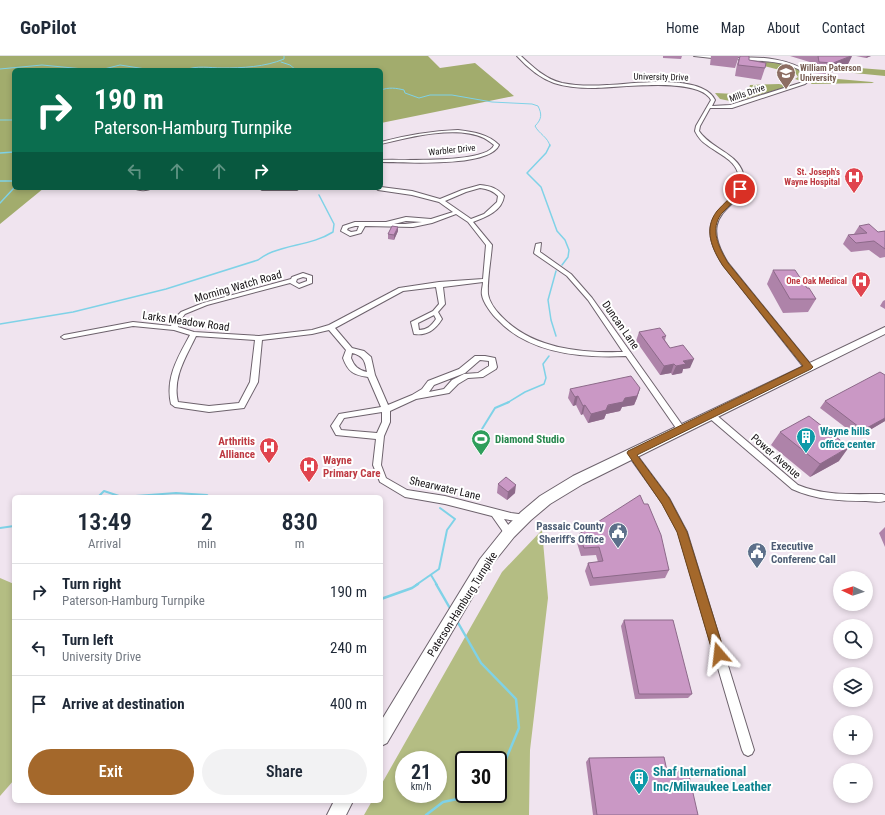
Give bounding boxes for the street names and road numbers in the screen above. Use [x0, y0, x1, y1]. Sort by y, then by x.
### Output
street label: University Drive [633, 72, 689, 82]
street label: Mills Drive [728, 82, 766, 104]
street label: Warbler Drive [428, 143, 476, 157]
street label: Morning Watch Road [193, 268, 283, 305]
street label: Duncan Lane [599, 299, 642, 352]
street label: Larks Meadow Road [142, 309, 230, 334]
street label: Power Avenue [748, 431, 803, 481]
street label: Shearwater Lane [408, 474, 482, 503]
street label: Paterson-Hamburg Turnpike [425, 550, 500, 659]

